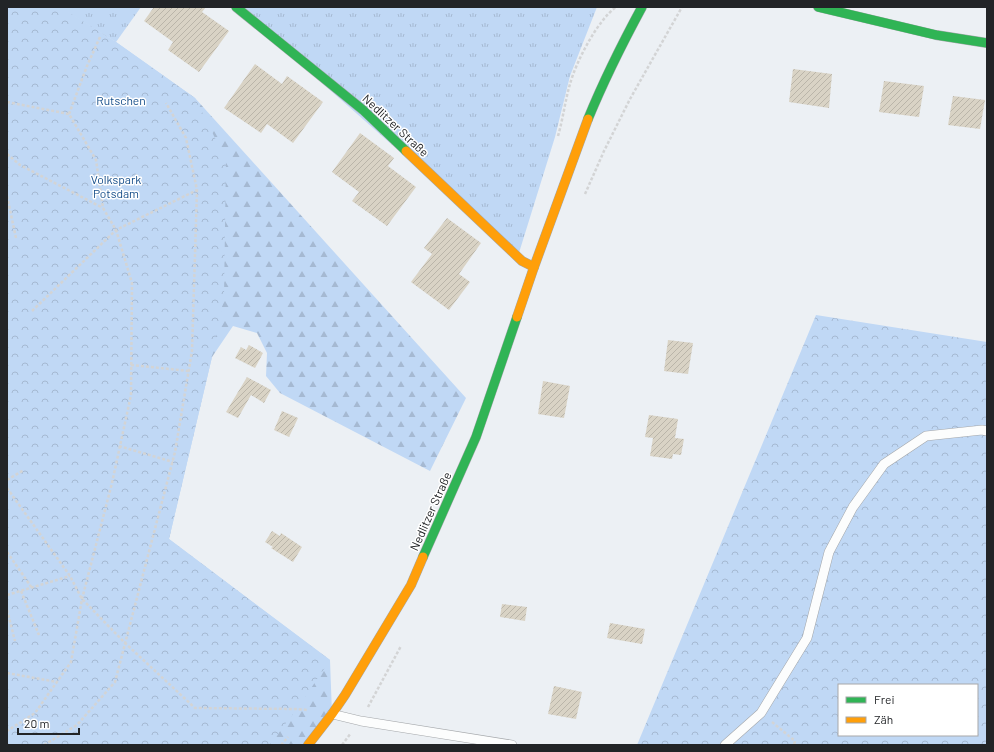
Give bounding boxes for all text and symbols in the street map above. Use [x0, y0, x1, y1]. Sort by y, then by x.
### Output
street label: Nedlitzer Straße [360, 91, 432, 159]
park label: Rutschen [96, 93, 146, 107]
park label: Volkspark Potsdam [91, 172, 141, 200]
street label: Nedlitzer Straße [406, 469, 454, 553]
legend [838, 684, 978, 736]
text: Frei [874, 692, 894, 706]
scale bar [18, 710, 79, 736]
text: Zäh [874, 712, 893, 726]
text: 20 m [24, 716, 50, 730]

